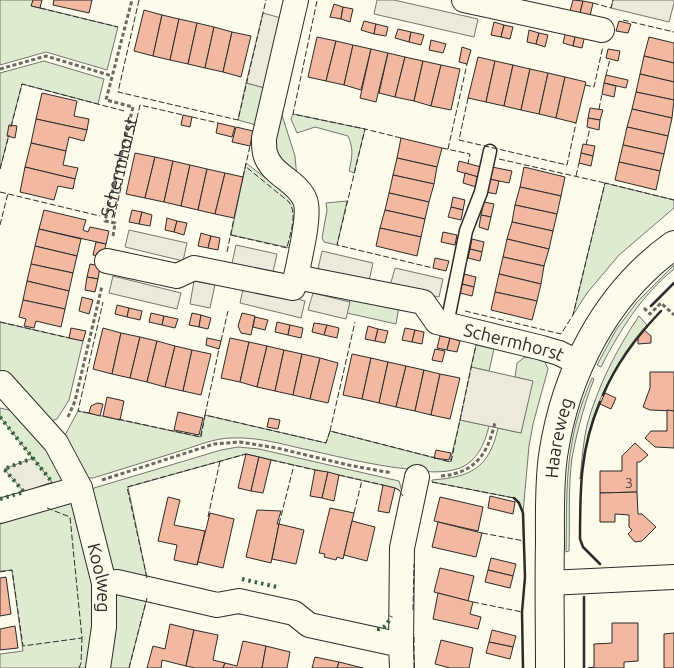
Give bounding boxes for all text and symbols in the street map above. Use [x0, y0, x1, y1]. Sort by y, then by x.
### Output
street label: Schermhorst [96, 115, 140, 219]
street label: Schermhorst [462, 319, 568, 364]
street label: Haareweg [541, 395, 576, 479]
house number: 3 [625, 474, 633, 491]
street label: Koolweg [84, 541, 114, 613]

